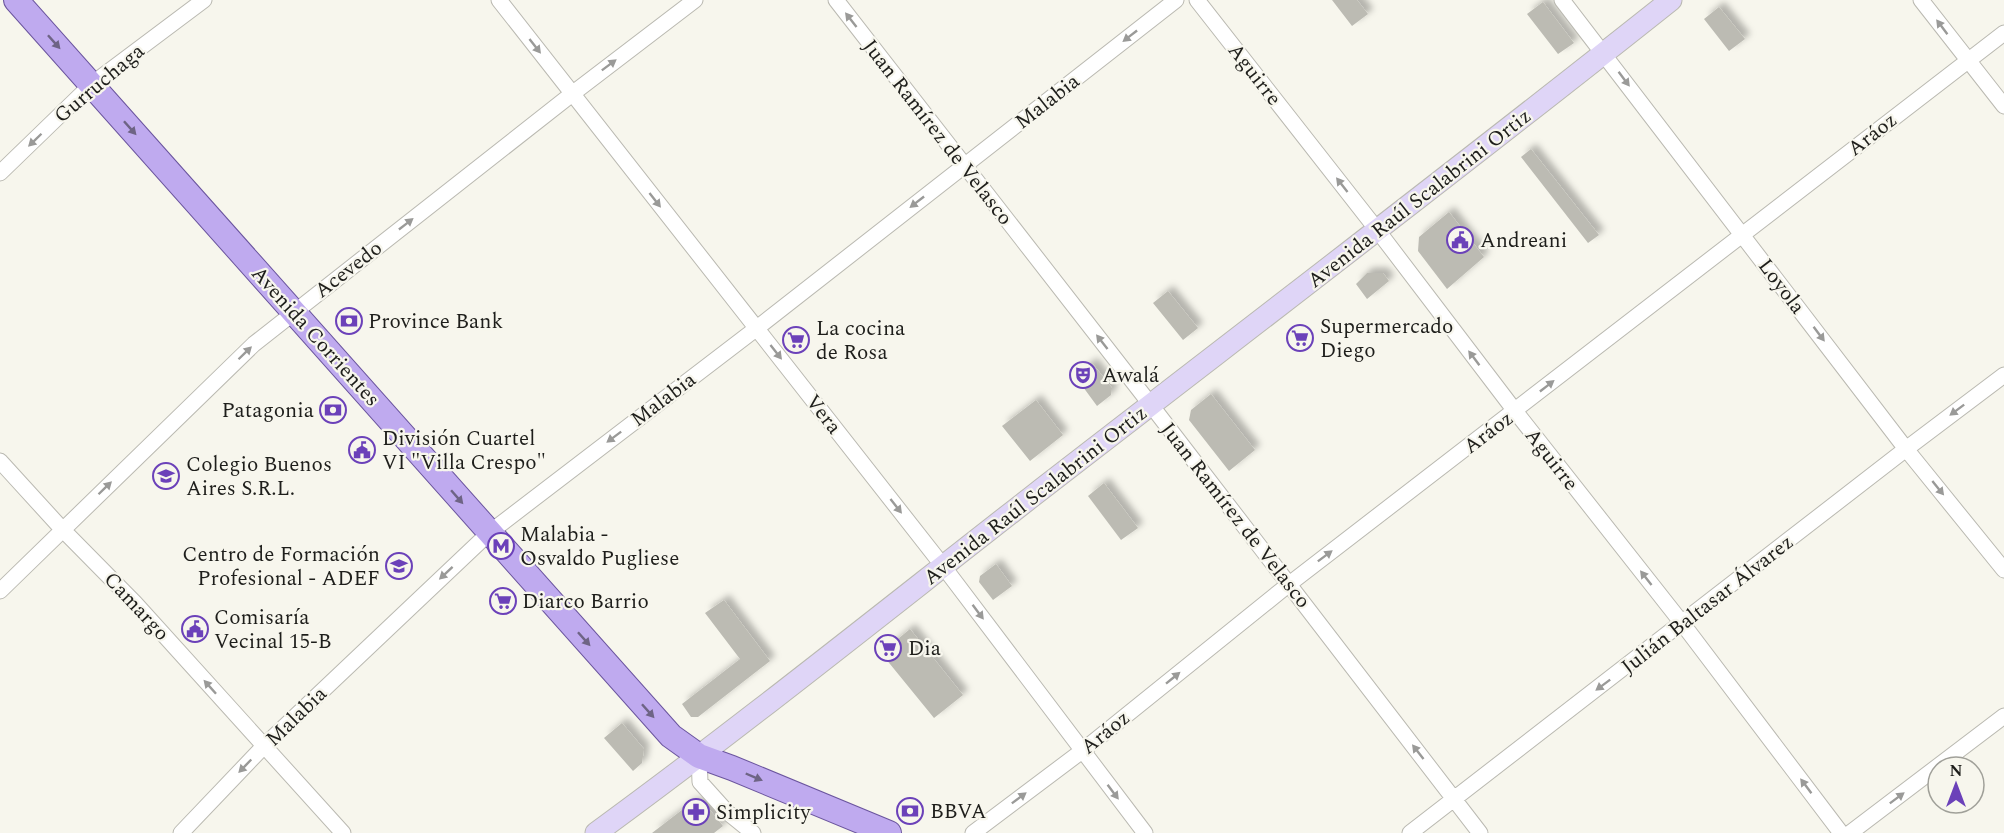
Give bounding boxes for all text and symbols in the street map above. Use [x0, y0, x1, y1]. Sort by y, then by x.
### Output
one-way arrow [845, 12, 857, 28]
one-way arrow [1936, 19, 1948, 34]
one-way arrow [1122, 30, 1138, 42]
street label: Juan Ramírez de Velasco [854, 33, 1020, 233]
one-way arrow [47, 34, 60, 49]
street label: Gurruchaga [47, 36, 153, 131]
street label: Aguirre [1219, 36, 1289, 113]
one-way arrow [528, 38, 541, 54]
one-way arrow [602, 60, 617, 72]
street label: Malabia [1008, 66, 1088, 138]
one-way arrow [1618, 71, 1630, 87]
street label: Avenida Raúl Scalabrini Ortiz [1301, 101, 1539, 297]
street label: Aráoz [1841, 105, 1904, 165]
one-way arrow [124, 120, 137, 136]
one-way arrow [28, 132, 42, 146]
one-way arrow [1336, 177, 1349, 193]
one-way arrow [649, 192, 661, 207]
one-way arrow [910, 196, 926, 208]
one-way arrow [398, 218, 413, 230]
public building icon: Andreani [1445, 225, 1475, 255]
place label: Andreani [1480, 225, 1567, 257]
street label: Acevedo [308, 233, 390, 307]
street label: Loyola [1750, 252, 1813, 322]
street label: Avenida Corrientes [243, 259, 387, 414]
bank icon: Province Bank [334, 306, 364, 336]
place label: Province Bank [368, 306, 504, 338]
place label: Supermercado Diego [1320, 311, 1453, 367]
place label: La cocina de Rosa [816, 313, 906, 369]
supermarket icon: Supermercado Diego [1285, 323, 1315, 353]
supermarket icon: La cocina de Rosa [781, 325, 811, 355]
one-way arrow [1812, 327, 1824, 342]
one-way arrow [1095, 334, 1108, 350]
one-way arrow [770, 345, 782, 360]
one-way arrow [237, 346, 252, 360]
one-way arrow [1469, 350, 1481, 365]
theatre icon: Awalá [1068, 360, 1098, 390]
place label: Awalá [1102, 360, 1160, 392]
street label: Malabia [624, 364, 704, 435]
one-way arrow [1539, 381, 1554, 393]
street label: Vera [797, 388, 850, 442]
place label: Patagonia [222, 395, 315, 427]
bank icon: Patagonia [318, 395, 348, 425]
street label: Avenida Raúl Scalabrini Ortiz [917, 398, 1155, 594]
street label: Aráoz [1457, 403, 1521, 462]
one-way arrow [1950, 404, 1965, 416]
street label: Juan Ramírez de Velasco [1152, 416, 1318, 616]
street label: Aguirre [1516, 421, 1586, 498]
place label: División Cuartel VI "Villa Crespo" [382, 423, 546, 479]
one-way arrow [606, 430, 621, 442]
public building icon: División Cuartel VI "Villa Crespo" [347, 435, 377, 465]
place label: Colegio Buenos Aires S.R.L. [186, 449, 332, 505]
school or university icon: Colegio Buenos Aires S.R.L. [151, 461, 181, 491]
one-way arrow [1932, 480, 1945, 496]
one-way arrow [97, 482, 111, 496]
one-way arrow [450, 489, 463, 504]
one-way arrow [890, 498, 903, 514]
place label: Malabia - Osvaldo Pugliese [520, 519, 679, 575]
street label: Julián Baltasar Álvarez [1614, 527, 1801, 683]
metro station icon: Malabia - Osvaldo Pugliese [486, 531, 516, 561]
place label: Centro de Formación Profesional - ADEF [182, 539, 380, 595]
school or university icon: Centro de Formación Profesional - ADEF [384, 551, 414, 581]
one-way arrow [1318, 551, 1333, 563]
street label: Camargo [96, 565, 177, 649]
one-way arrow [439, 565, 453, 579]
one-way arrow [1641, 570, 1653, 585]
supermarket icon: Diarco Barrio [488, 586, 518, 616]
place label: Diarco Barrio [522, 586, 649, 618]
place label: Comisaría Vecinal 15-B [214, 602, 332, 658]
one-way arrow [972, 605, 984, 620]
public building icon: Comisaría Vecinal 15-B [180, 614, 210, 644]
one-way arrow [577, 631, 590, 646]
supermarket icon: Dia [873, 633, 903, 663]
place label: Dia [908, 633, 942, 665]
one-way arrow [1165, 671, 1181, 684]
one-way arrow [1595, 678, 1610, 690]
street label: Malabia [259, 679, 335, 754]
one-way arrow [204, 680, 218, 694]
one-way arrow [641, 703, 654, 718]
street label: Aráoz [1074, 703, 1137, 763]
one-way arrow [1413, 745, 1425, 760]
north arrow [1926, 755, 1986, 815]
one-way arrow [239, 758, 252, 773]
text: N [1949, 759, 1963, 783]
one-way arrow [745, 773, 763, 782]
one-way arrow [1800, 779, 1812, 795]
one-way arrow [1107, 784, 1119, 799]
one-way arrow [1011, 792, 1027, 804]
one-way arrow [1889, 792, 1904, 804]
bank icon: BBVA [895, 796, 925, 826]
place label: BBVA [930, 796, 987, 828]
pharmacy icon: Simplicity [681, 797, 711, 827]
place label: Simplicity [716, 797, 812, 829]

